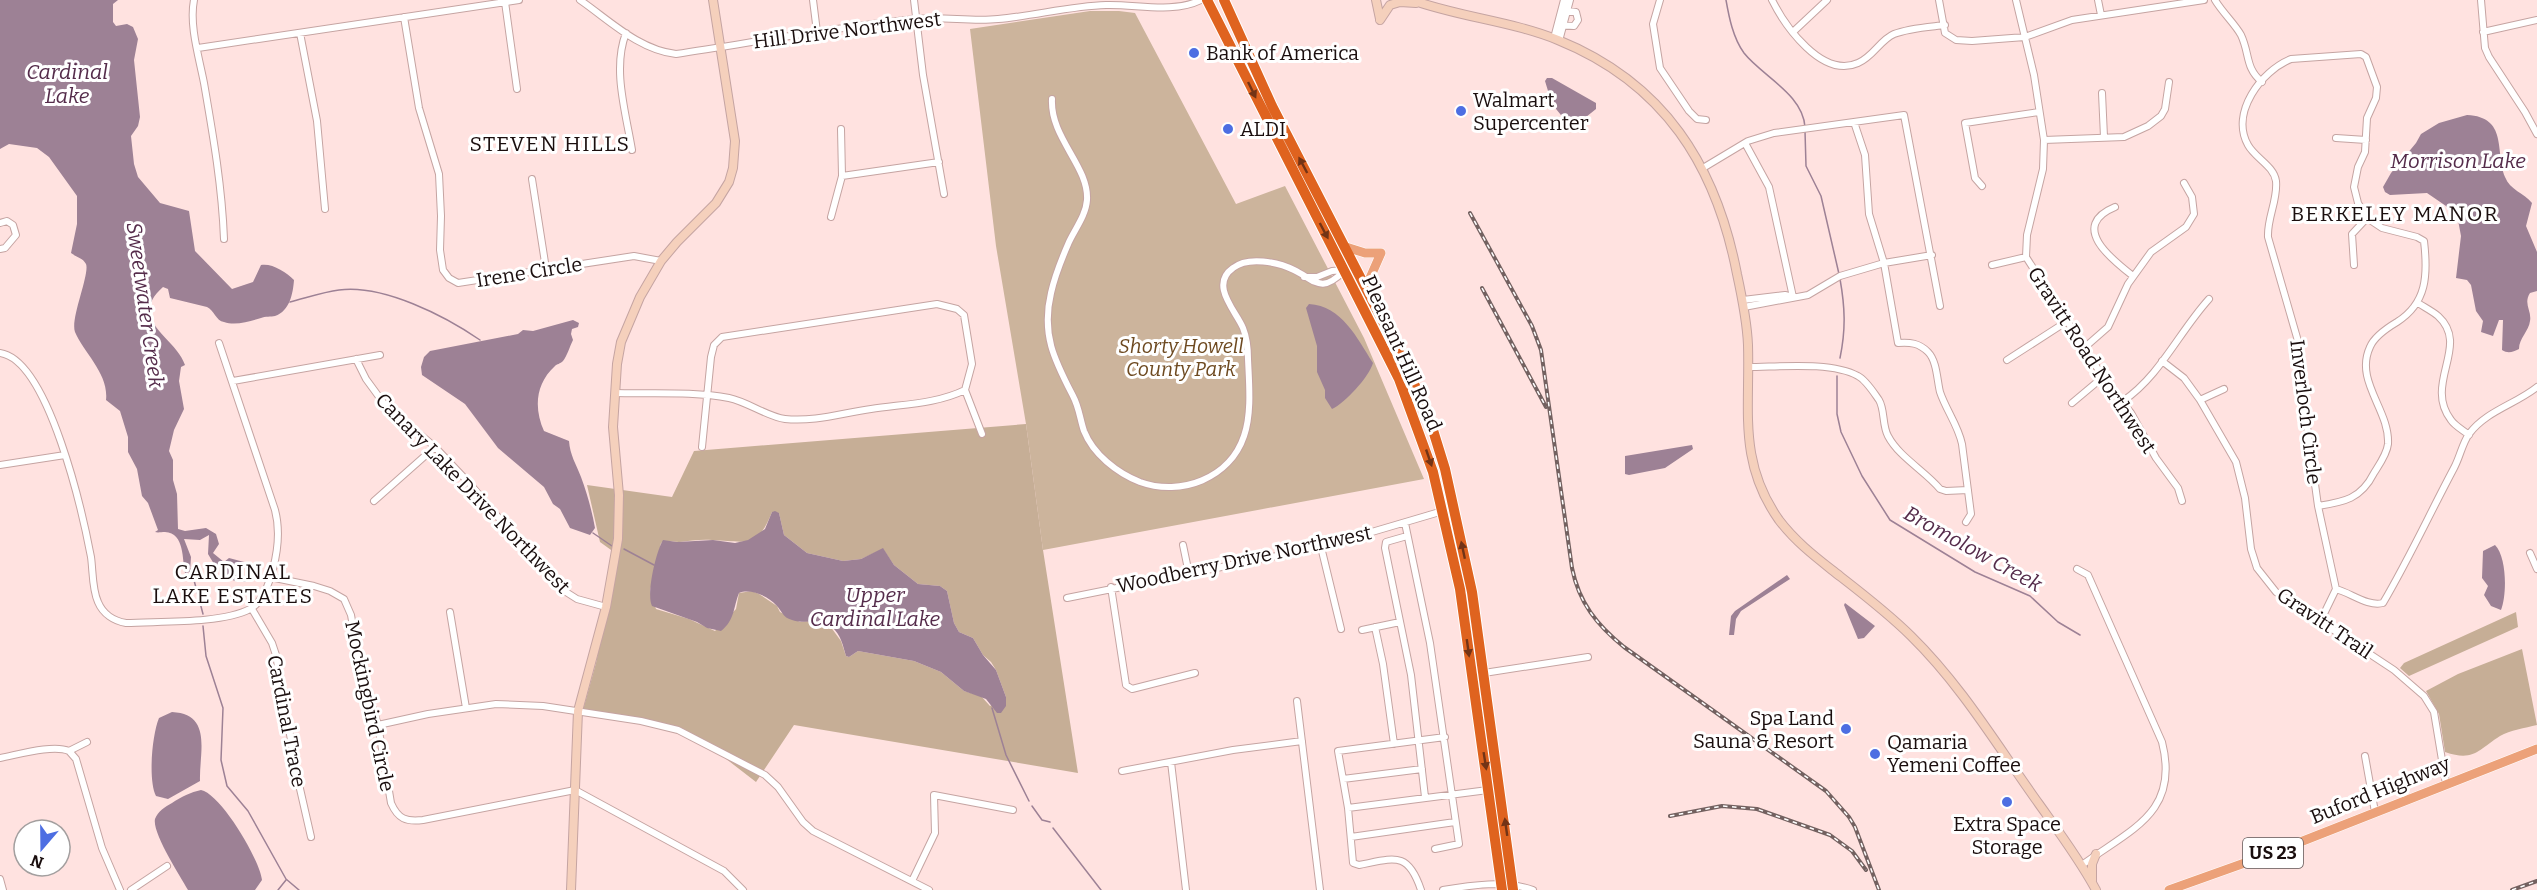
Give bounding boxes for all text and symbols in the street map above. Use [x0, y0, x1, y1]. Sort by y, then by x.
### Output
street label: Hill Drive Northwest [752, 7, 942, 53]
place label: Bank of America [1206, 41, 1359, 65]
marker: Bank of America [1187, 46, 1201, 60]
water label: Cardinal Lake [26, 59, 108, 109]
one-way arrow [1248, 81, 1257, 98]
place label: Walmart Supercenter [1473, 88, 1589, 135]
marker: Walmart Supercenter [1454, 104, 1468, 118]
place label: ALDI [1240, 117, 1286, 141]
marker: ALDI [1221, 122, 1235, 136]
district label: STEVEN HILLS [469, 131, 631, 157]
water label: Morrison Lake [2390, 148, 2526, 174]
one-way arrow [1298, 156, 1308, 173]
district label: BERKELEY MANOR [2291, 201, 2499, 227]
water label: Sweetwater Creek [120, 220, 170, 390]
one-way arrow [1319, 222, 1329, 239]
street label: Irene Circle [474, 252, 584, 292]
street label: Gravitt Road Northwest [2023, 262, 2161, 458]
street label: Pleasant Hill Road [1357, 271, 1447, 435]
park label: Shorty Howell County Park [1118, 334, 1244, 381]
street label: Inverloch Circle [2285, 338, 2327, 486]
street label: Canary Lake Drive Northwest [371, 388, 575, 598]
one-way arrow [1424, 449, 1434, 467]
water label: Bromolow Creek [1899, 500, 2047, 598]
street label: Woodberry Drive Northwest [1114, 520, 1374, 598]
one-way arrow [1458, 540, 1467, 559]
district label: CARDINAL LAKE ESTATES [152, 559, 314, 609]
water label: Upper Cardinal Lake [810, 582, 941, 632]
street label: Gravitt Trail [2273, 582, 2378, 664]
street label: Mockingbird Circle [340, 618, 400, 794]
one-way arrow [1464, 639, 1473, 658]
street label: Cardinal Trace [262, 653, 312, 789]
place label: Spa Land Sauna & Resort [1693, 706, 1834, 753]
marker: Spa Land Sauna & Resort [1839, 722, 1853, 736]
place label: Qamaria Yemeni Coffee [1887, 730, 2021, 777]
marker: Qamaria Yemeni Coffee [1868, 747, 1882, 761]
street label: Buford Highway [2307, 751, 2454, 829]
one-way arrow [1480, 752, 1489, 771]
marker: Extra Space Storage [2000, 795, 2014, 809]
place label: Extra Space Storage [1953, 812, 2061, 859]
one-way arrow [1501, 817, 1510, 836]
north arrow [12, 818, 72, 878]
road number: US 23 [2243, 838, 2303, 868]
text: N [28, 851, 46, 873]

